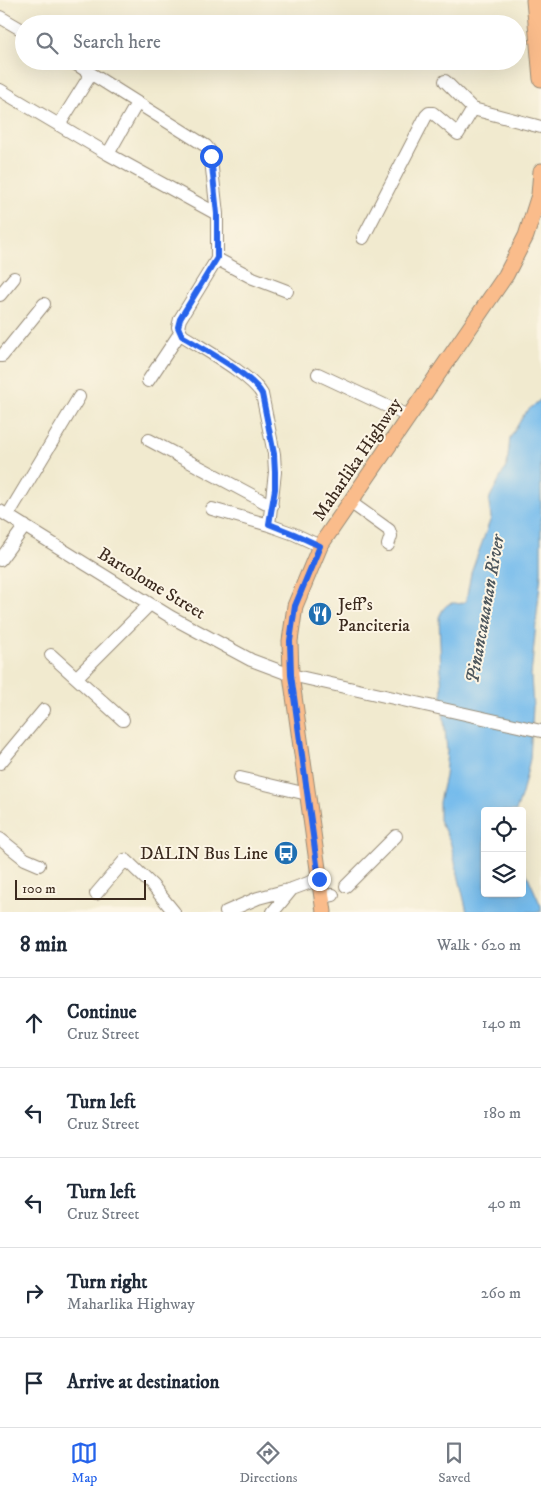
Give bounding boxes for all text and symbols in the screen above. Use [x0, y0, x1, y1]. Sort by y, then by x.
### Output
search box [15, 15, 526, 70]
icon: search [33, 29, 61, 57]
text: Search here [73, 31, 161, 54]
route start [200, 145, 223, 168]
street label: Maharlika Highway [309, 393, 407, 525]
water label: Pinancauanan River [461, 531, 510, 685]
street label: Bartolome Street [94, 543, 209, 625]
place label: Jeff's Panciteria [336, 594, 410, 637]
restaurant icon: Jeff's Panciteria [307, 601, 333, 627]
map controls [481, 807, 526, 897]
button: locate [481, 807, 526, 852]
bus stop icon: DALIN Bus Line [273, 840, 299, 866]
place label: DALIN Bus Line [140, 843, 268, 865]
button: layers [481, 852, 526, 897]
route end [308, 868, 331, 891]
scale bar [15, 877, 146, 900]
text: 100 m [22, 880, 56, 898]
text: 8 min [20, 932, 67, 958]
text: Walk · 620 m [437, 935, 521, 955]
text: Continue [67, 1001, 137, 1024]
icon: ahead [20, 1009, 48, 1037]
text: 140 m [482, 1013, 521, 1033]
text: Cruz Street [67, 1024, 139, 1044]
text: Turn left [67, 1091, 136, 1114]
icon: left [20, 1099, 48, 1127]
text: 180 m [483, 1103, 521, 1123]
text: Cruz Street [67, 1114, 139, 1134]
text: Turn left [67, 1181, 136, 1204]
icon: left [20, 1189, 48, 1217]
text: 40 m [488, 1193, 521, 1213]
text: Cruz Street [67, 1204, 139, 1224]
text: Turn right [67, 1271, 147, 1294]
icon: right [20, 1279, 48, 1307]
text: 260 m [481, 1283, 521, 1303]
text: Maharlika Highway [67, 1294, 195, 1314]
icon: arrive [20, 1369, 48, 1397]
text: Arrive at destination [67, 1371, 219, 1394]
tab: Map [70, 1439, 98, 1487]
tab: Directions [239, 1439, 297, 1487]
tab: Saved [438, 1439, 471, 1487]

